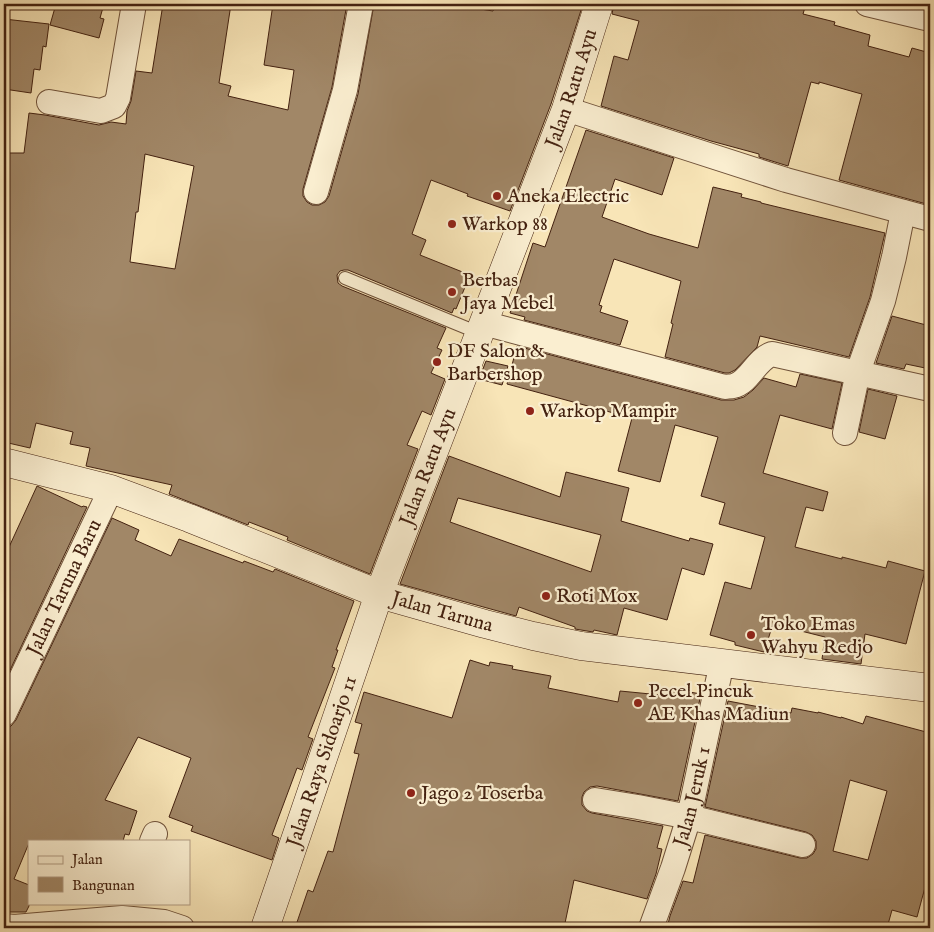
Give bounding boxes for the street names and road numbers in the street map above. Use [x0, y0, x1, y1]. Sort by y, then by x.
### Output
street label: Jalan Ratu Ayu [539, 26, 603, 153]
street label: Jalan Ratu Ayu [393, 405, 462, 531]
street label: Jalan Taruna Baru [20, 515, 107, 662]
street label: Jalan Taruna [387, 585, 496, 638]
street label: Jalan Raya Sidoarjo 11 [280, 672, 363, 852]
street label: Jalan Jeruk 1 [667, 744, 716, 852]

